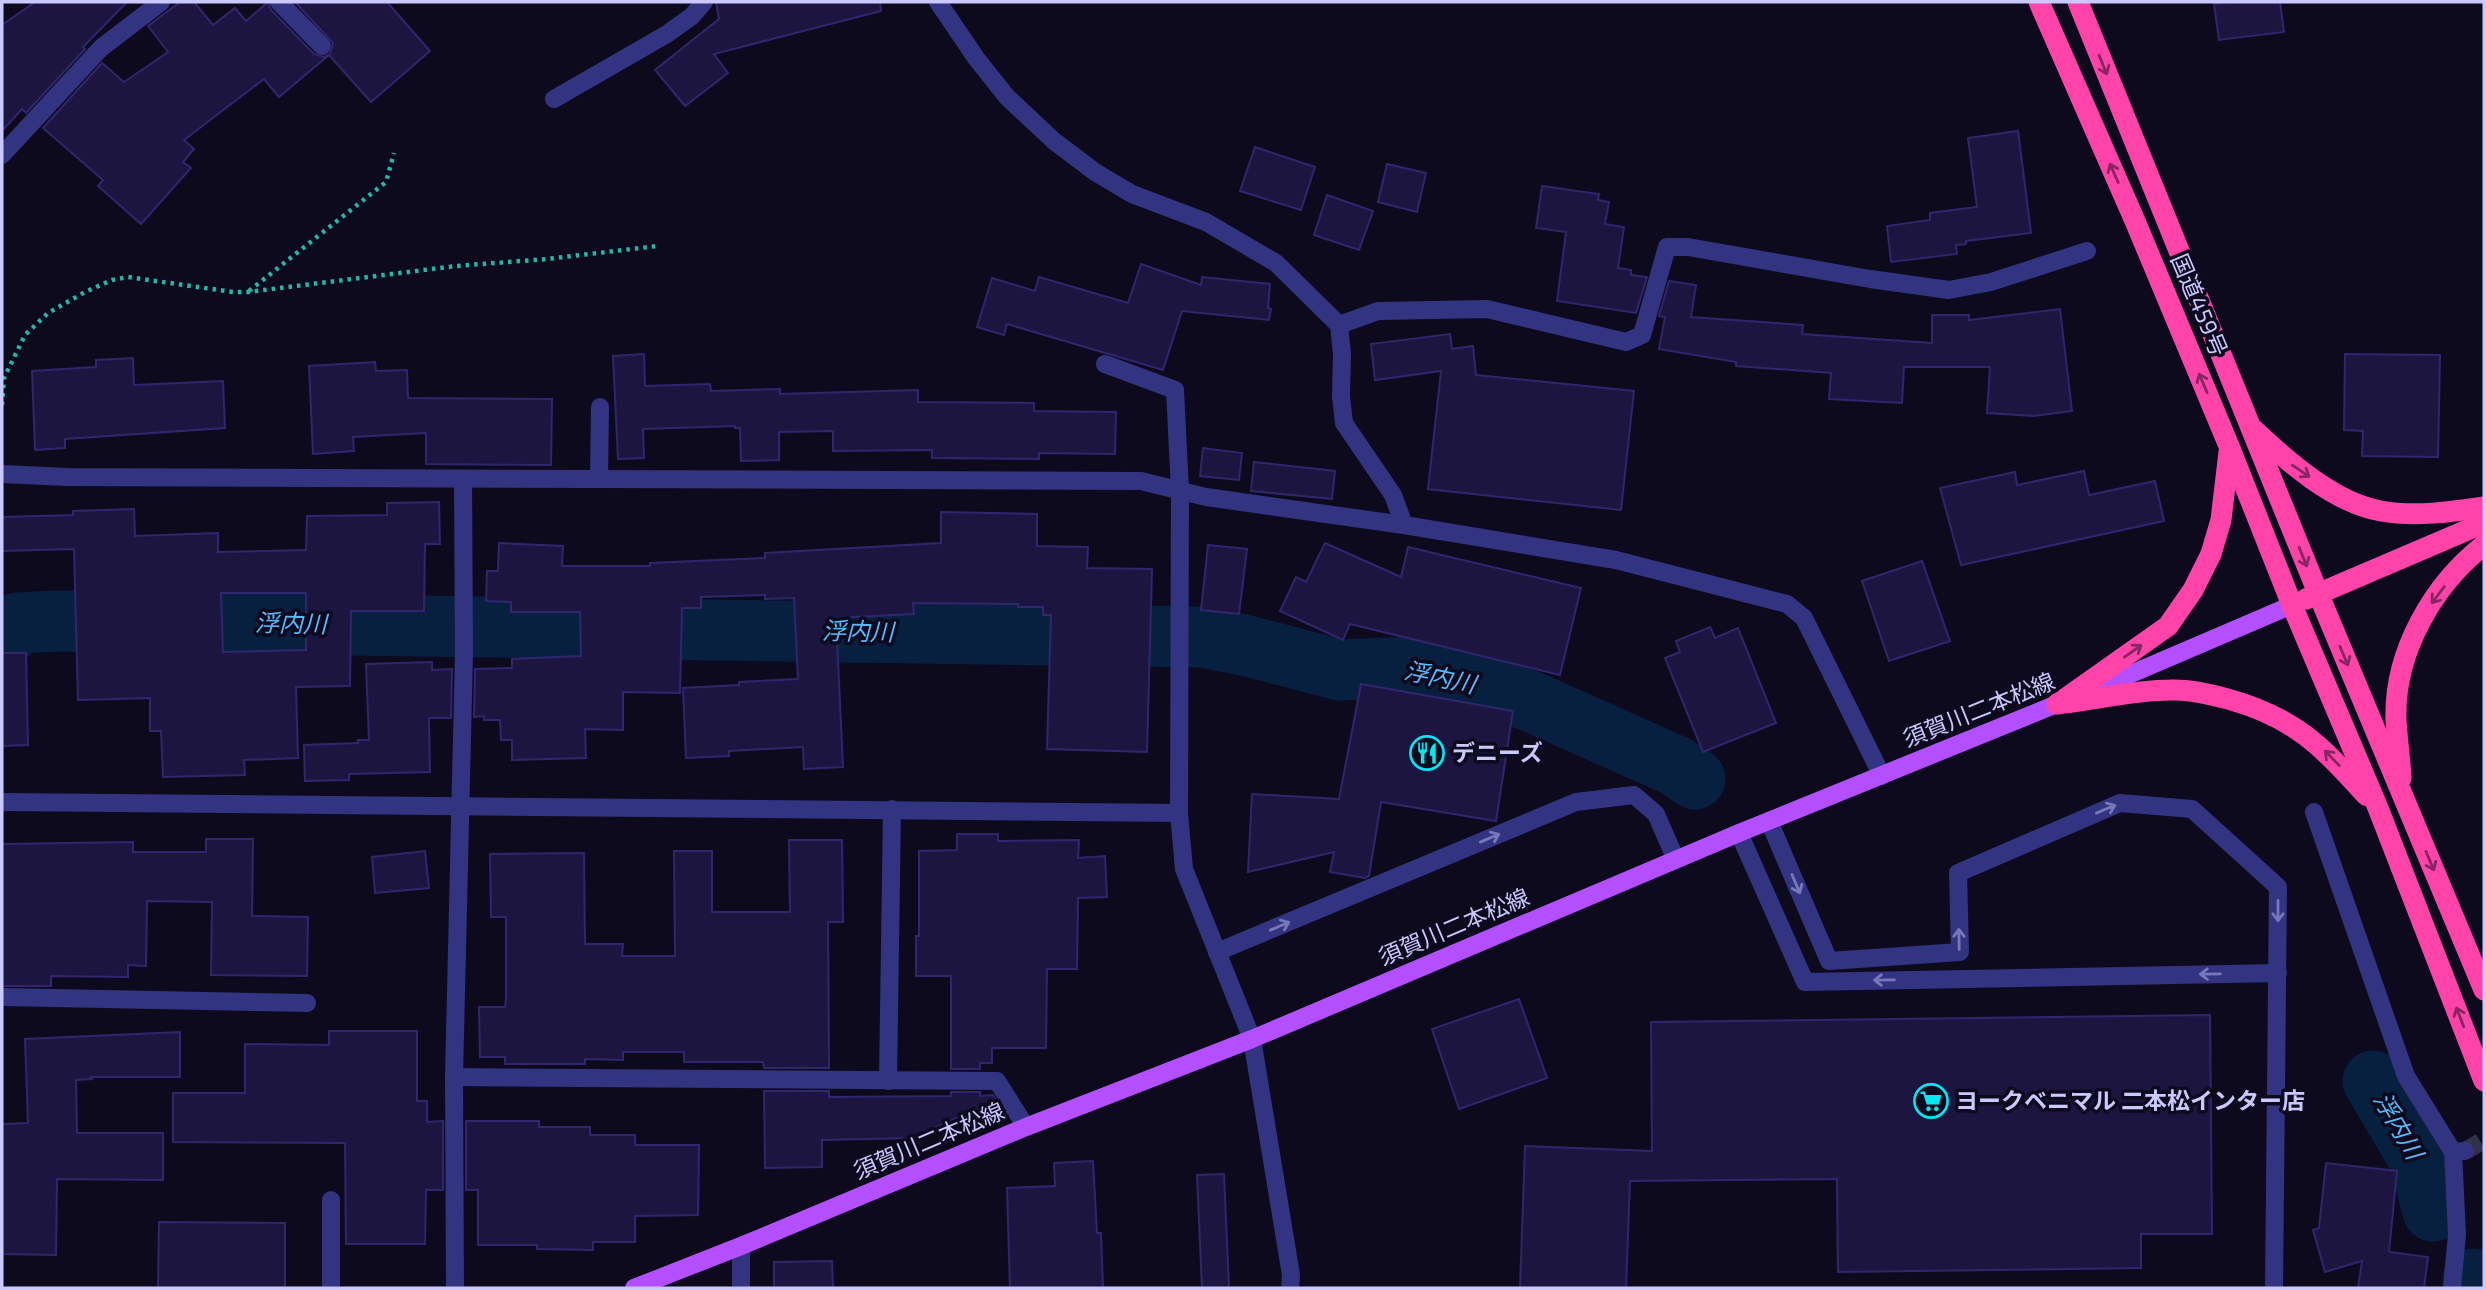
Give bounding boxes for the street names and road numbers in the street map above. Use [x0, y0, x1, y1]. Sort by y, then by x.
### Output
street label: 国道459号 [2166, 249, 2234, 360]
street label: 須賀川二本松線 [1899, 666, 2059, 752]
street label: 須賀川二本松線 [1374, 882, 1533, 970]
street label: 須賀川二本松線 [849, 1096, 1008, 1184]

